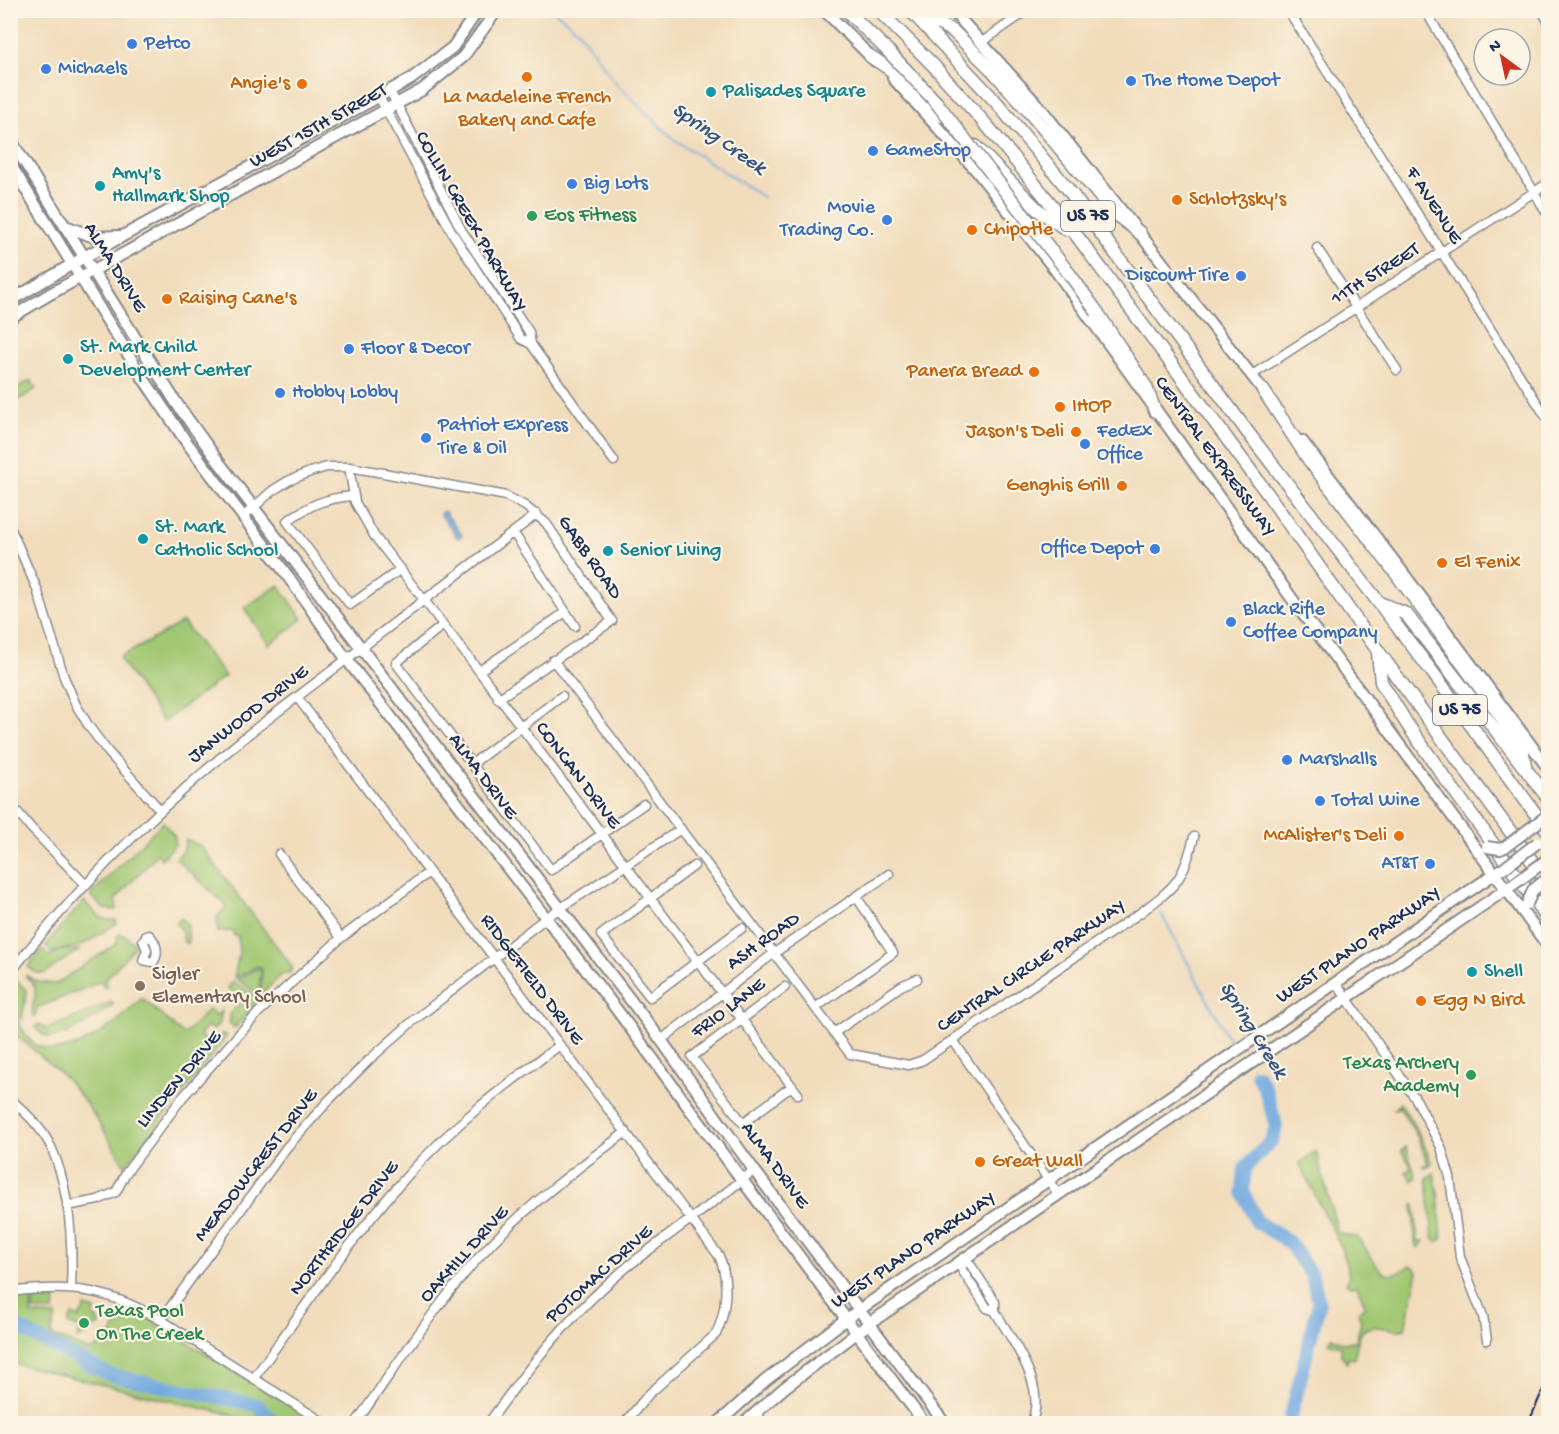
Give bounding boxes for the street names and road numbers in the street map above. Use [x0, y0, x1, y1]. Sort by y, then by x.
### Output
street label: WEST 15TH STREET [246, 79, 393, 174]
street label: COLLIN CREEK PARKWAY [409, 128, 531, 316]
street label: F AVENUE [1399, 162, 1467, 250]
road number: US 75 [1061, 201, 1115, 231]
street label: ALMA DRIVE [77, 219, 151, 318]
street label: 11TH STREET [1327, 238, 1426, 312]
street label: CENTRAL EXPRESSWAY [1148, 373, 1280, 541]
street label: GABB ROAD [552, 512, 627, 605]
street label: JANWOOD DRIVE [184, 660, 315, 769]
road number: US 75 [1433, 695, 1487, 725]
street label: CONCAN DRIVE [529, 718, 626, 835]
street label: ALMA DRIVE [442, 730, 523, 826]
street label: WEST PLANO PARKWAY [1272, 882, 1446, 1010]
street label: CENTRAL CIRCLE PARKWAY [933, 895, 1131, 1039]
street label: ASH ROAD [723, 907, 806, 976]
street label: RIDGEFIELD DRIVE [474, 910, 589, 1051]
street label: FRIO LANE [687, 973, 772, 1045]
street label: LINDEN DRIVE [132, 1025, 228, 1134]
street label: MEADOWCREST DRIVE [190, 1084, 325, 1247]
street label: ALMA DRIVE [735, 1118, 814, 1215]
street label: NORTHRIDGE DRIVE [285, 1156, 406, 1301]
street label: WEST PLANO PARKWAY [827, 1187, 1001, 1315]
street label: OAKHILL DRIVE [416, 1201, 516, 1308]
street label: POTOMAC DRIVE [541, 1220, 659, 1330]

